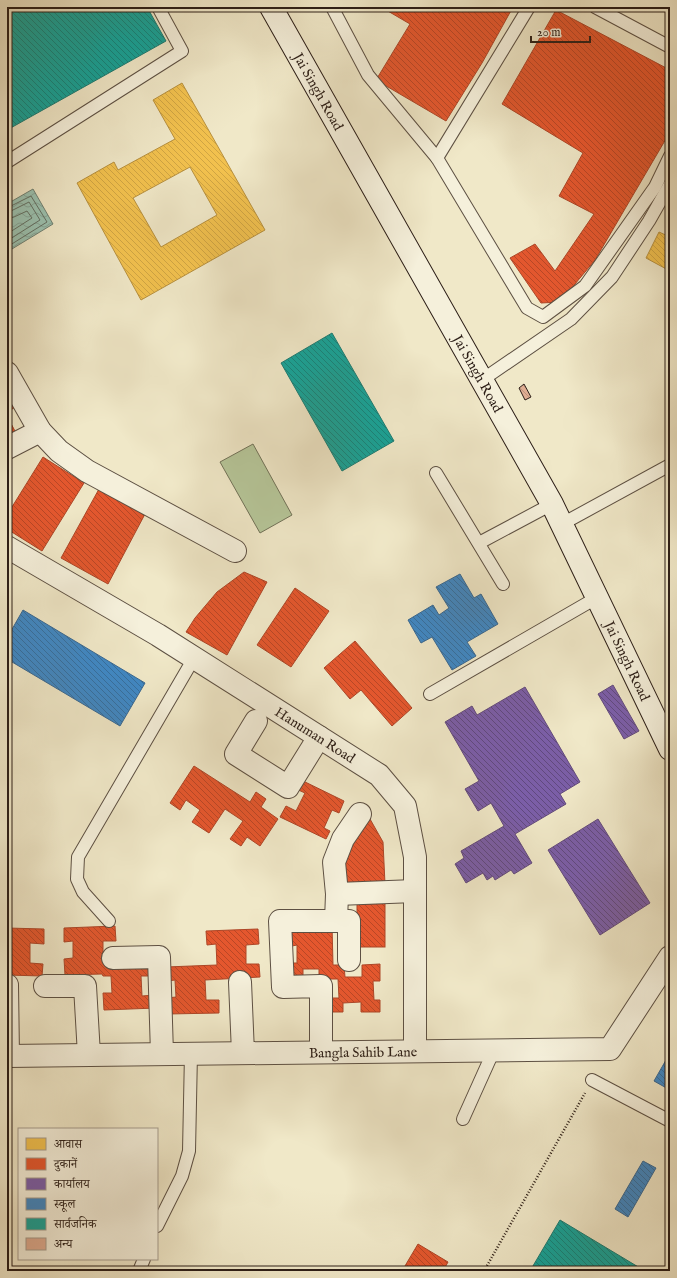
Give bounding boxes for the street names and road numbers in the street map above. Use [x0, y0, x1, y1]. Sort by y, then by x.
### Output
street label: Jai Singh Road [288, 48, 347, 134]
street label: Jai Singh Road [447, 330, 507, 416]
street label: Jai Singh Road [599, 617, 654, 705]
street label: Hanuman Road [271, 703, 359, 768]
street label: Bangla Sahib Lane [309, 1043, 418, 1062]

